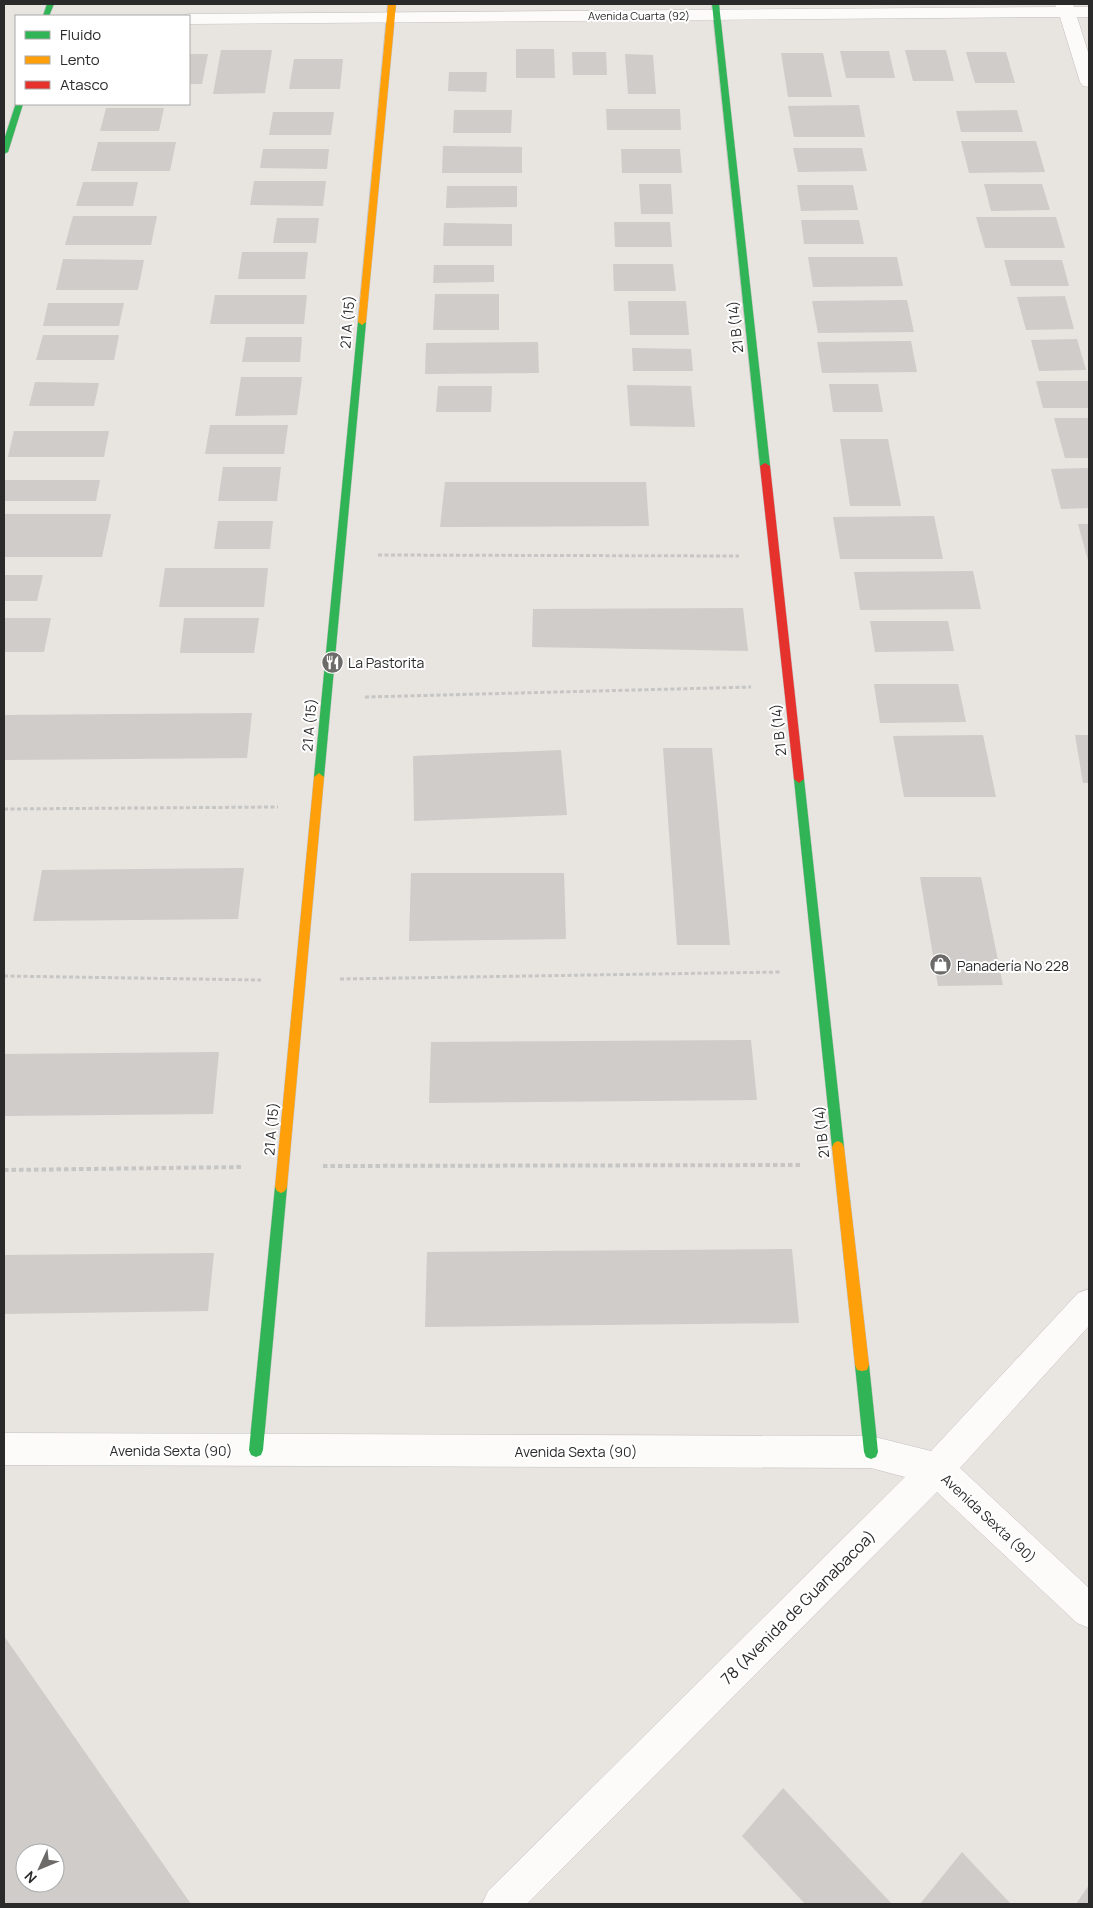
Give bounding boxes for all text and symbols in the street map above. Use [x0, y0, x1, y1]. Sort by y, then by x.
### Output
street label: Avenida Cuarta (92) [588, 8, 690, 23]
legend [15, 15, 190, 105]
text: Fluido [60, 24, 101, 45]
text: Lento [60, 49, 100, 70]
text: Atasco [60, 74, 108, 95]
street label: 21 A (15) [335, 295, 359, 349]
street label: 21 B (14) [723, 300, 747, 354]
restaurant icon: La Pastorita [320, 650, 344, 674]
place label: La Pastorita [348, 653, 424, 672]
street label: 21 A (15) [297, 698, 321, 752]
street label: 21 B (14) [766, 703, 790, 757]
shop icon: Panadería No 228 [929, 953, 953, 977]
place label: Panadería No 228 [957, 956, 1069, 975]
street label: 21 A (15) [259, 1102, 283, 1156]
street label: 21 B (14) [809, 1105, 833, 1159]
street label: Avenida Sexta (90) [110, 1441, 232, 1460]
street label: Avenida Sexta (90) [515, 1442, 637, 1461]
street label: Avenida Sexta (90) [938, 1469, 1040, 1567]
street label: 78 (Avenida de Guanabacoa) [716, 1525, 880, 1689]
north arrow [15, 1843, 65, 1893]
text: N [20, 1867, 41, 1888]

